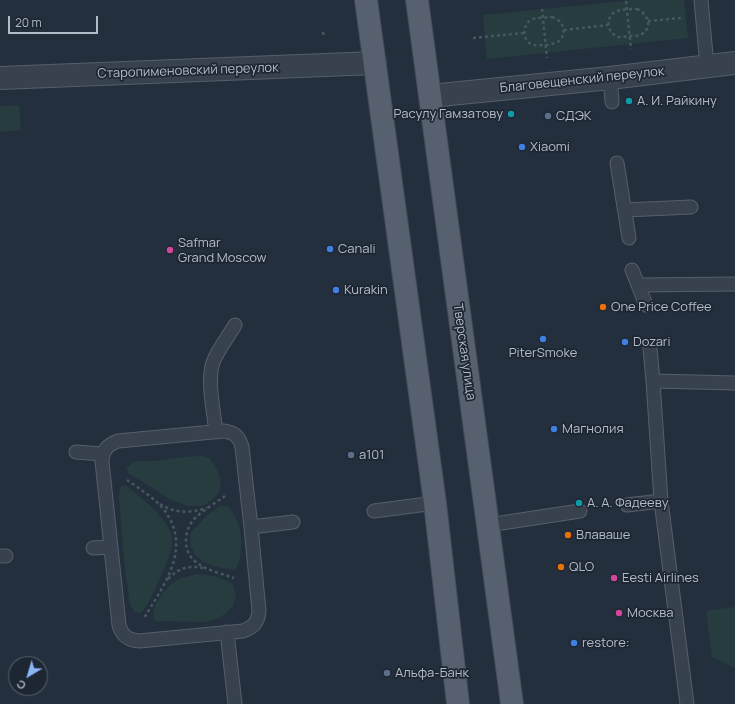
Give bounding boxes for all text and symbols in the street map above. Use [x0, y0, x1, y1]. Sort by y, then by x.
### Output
scale bar [10, 8, 100, 34]
text: 20 m [15, 14, 42, 31]
street label: Старопименовский переулок [97, 60, 279, 82]
street label: Благовещенский переулок [499, 64, 665, 96]
place label: А. И. Райкину [637, 93, 717, 109]
marker: А. И. Райкину [624, 96, 634, 106]
place label: Расулу Гамзатову [393, 106, 503, 122]
place label: СДЭК [556, 108, 591, 124]
marker: Расулу Гамзатову [506, 109, 516, 119]
marker: СДЭК [543, 111, 553, 121]
place label: Xiaomi [530, 139, 570, 155]
marker: Xiaomi [517, 142, 527, 152]
place label: Safmar Grand Moscow [178, 235, 267, 266]
place label: Canali [338, 241, 376, 257]
marker: Canali [325, 244, 335, 254]
marker: Safmar Grand Moscow [165, 245, 175, 255]
place label: Kurakin [344, 282, 388, 298]
marker: Kurakin [331, 285, 341, 295]
place label: One Price Coffee [611, 299, 712, 315]
marker: One Price Coffee [598, 302, 608, 312]
street label: Тверская улица [449, 303, 479, 401]
marker: PiterSmoke [538, 334, 548, 344]
place label: Dozari [633, 334, 671, 350]
marker: Dozari [620, 337, 630, 347]
place label: PiterSmoke [509, 345, 577, 361]
place label: Магнолия [562, 421, 624, 437]
marker: Магнолия [549, 424, 559, 434]
place label: а101 [359, 447, 384, 463]
marker: а101 [346, 450, 356, 460]
place label: А. А. Фадееву [587, 495, 669, 511]
marker: А. А. Фадееву [574, 498, 584, 508]
place label: Влаваше [576, 527, 630, 543]
marker: Влаваше [563, 530, 573, 540]
place label: QLO [569, 559, 594, 575]
marker: QLO [556, 562, 566, 572]
place label: Eesti Аirlines [622, 570, 699, 586]
marker: Eesti Аirlines [609, 573, 619, 583]
place label: Москва [627, 605, 673, 621]
marker: Москва [614, 608, 624, 618]
place label: restore: [582, 635, 630, 651]
marker: restore: [569, 638, 579, 648]
north arrow [8, 656, 48, 696]
place label: Альфа-Банк [395, 665, 469, 681]
marker: Альфа-Банк [382, 668, 392, 678]
text: С [13, 677, 29, 693]

